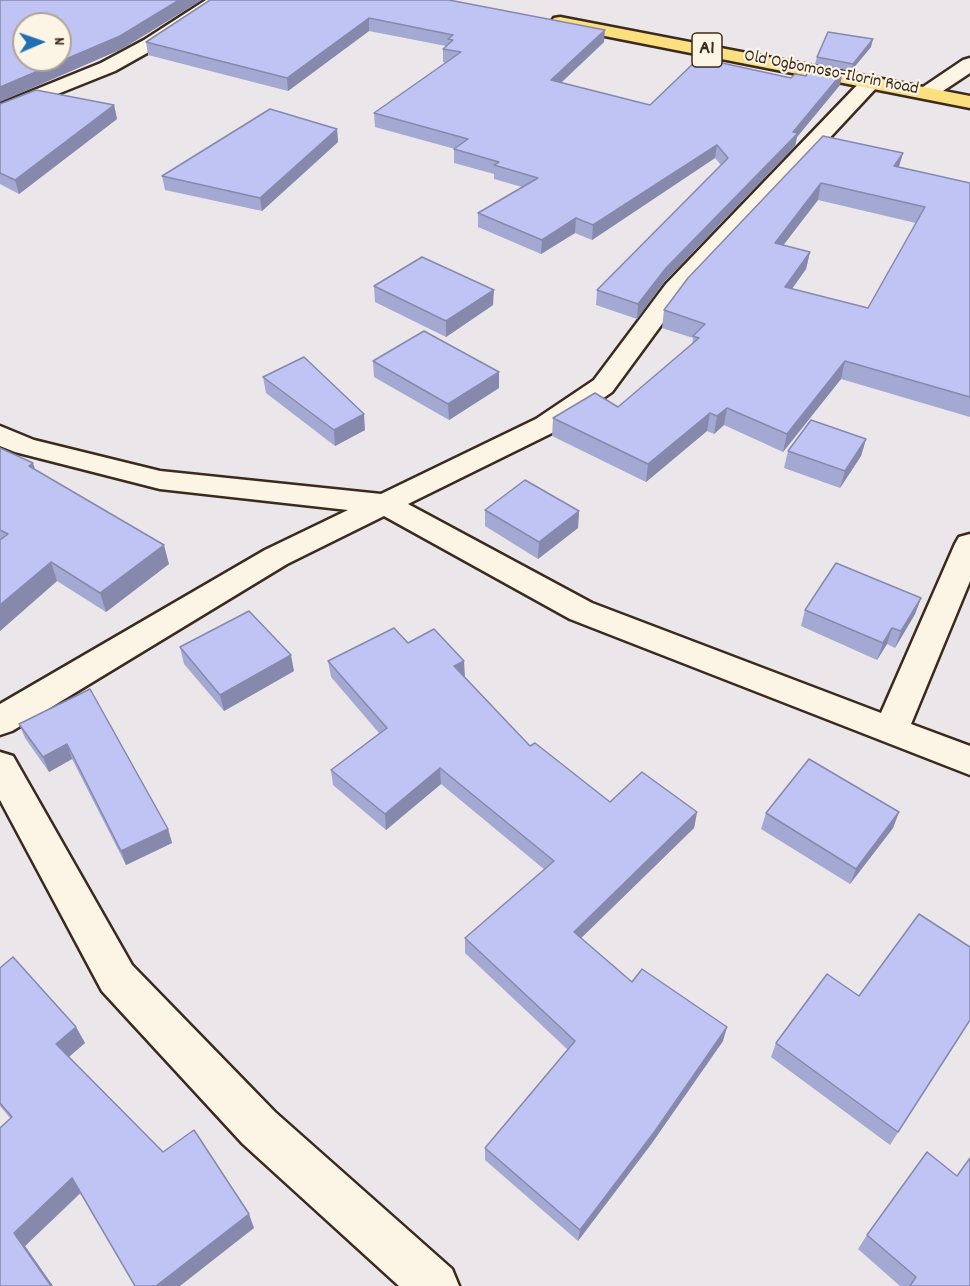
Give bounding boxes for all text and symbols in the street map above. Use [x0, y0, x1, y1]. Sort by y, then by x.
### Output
north arrow [12, 12, 72, 72]
road number: A1 [692, 33, 722, 67]
text: N [47, 37, 70, 46]
street label: Old Ogbomoso-Ilorin Road [742, 46, 920, 102]

